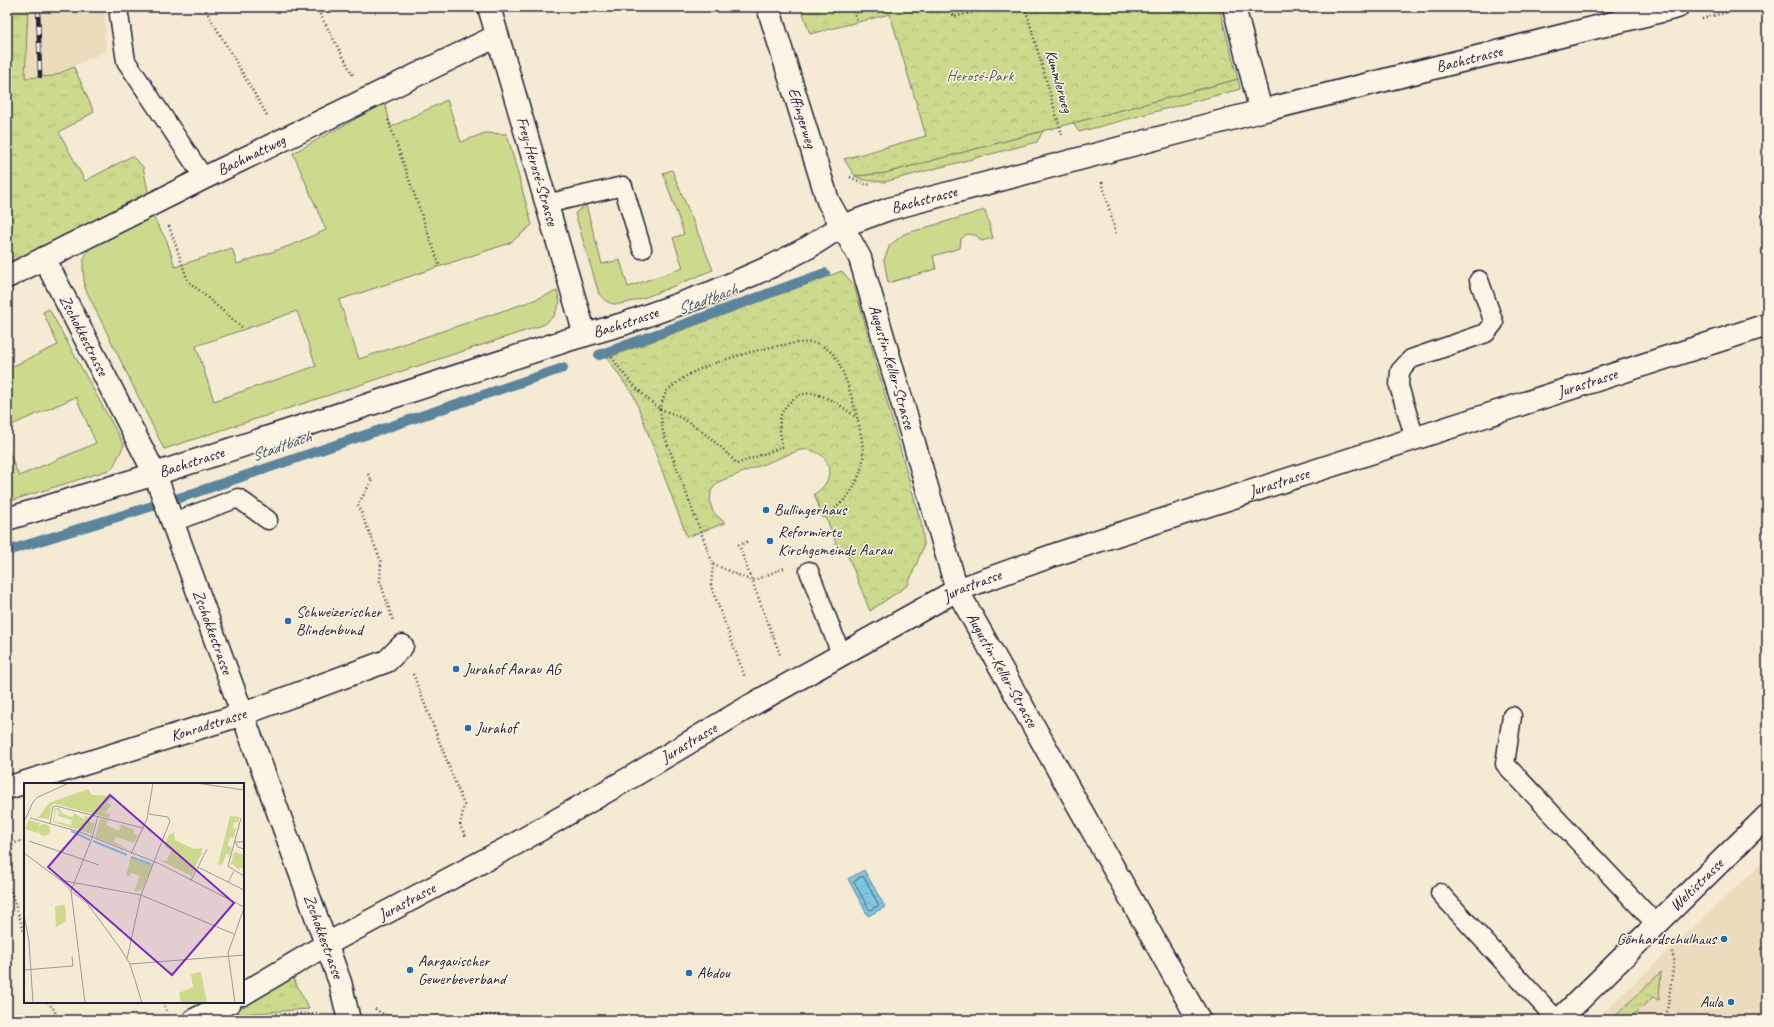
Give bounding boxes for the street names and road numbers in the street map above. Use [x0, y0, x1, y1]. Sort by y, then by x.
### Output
street label: Bachstrasse [1434, 41, 1506, 77]
street label: Kummlerweg [1040, 47, 1078, 116]
street label: Effingerweg [784, 85, 821, 152]
street label: Frey-Herosé-Strasse [512, 114, 563, 230]
street label: Bachmattweg [214, 130, 290, 180]
street label: Bachstrasse [889, 181, 961, 218]
street label: Zschokkestrasse [55, 292, 114, 381]
street label: Bachstrasse [591, 302, 662, 342]
street label: Augustin-Keller-Strasse [864, 303, 920, 433]
street label: Jurastrasse [1554, 363, 1622, 402]
street label: Bachstrasse [156, 442, 228, 482]
street label: Jurastrasse [1245, 463, 1313, 502]
street label: Jurastrasse [938, 564, 1006, 607]
street label: Zschokkestrasse [188, 587, 238, 678]
street label: Augustin-Keller-Strasse [962, 609, 1043, 732]
street label: Konradstrasse [168, 703, 250, 746]
street label: Jurastrasse [656, 717, 722, 768]
street label: Weltistrasse [1666, 853, 1729, 916]
street label: Jurastrasse [374, 877, 440, 925]
street label: Zschokkestrasse [299, 892, 348, 983]

